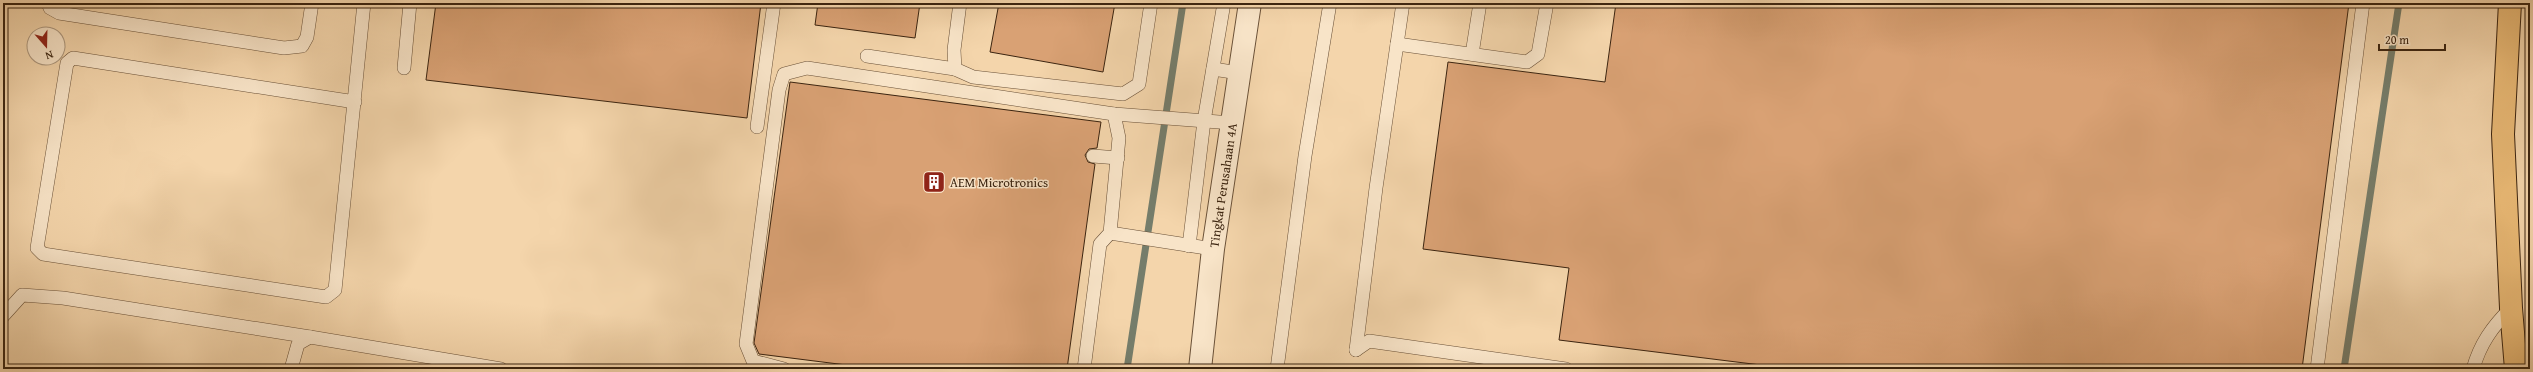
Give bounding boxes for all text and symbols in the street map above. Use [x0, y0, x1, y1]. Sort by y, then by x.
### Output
north arrow [26, 26, 66, 66]
scale bar [2379, 26, 2445, 52]
text: 20 m [2385, 31, 2409, 48]
text: N [43, 47, 56, 64]
street label: Tingkat Perusahaan 4A [1204, 122, 1241, 249]
building icon: AEM Microtronics [921, 169, 947, 195]
place label: AEM Microtronics [950, 173, 1048, 192]

